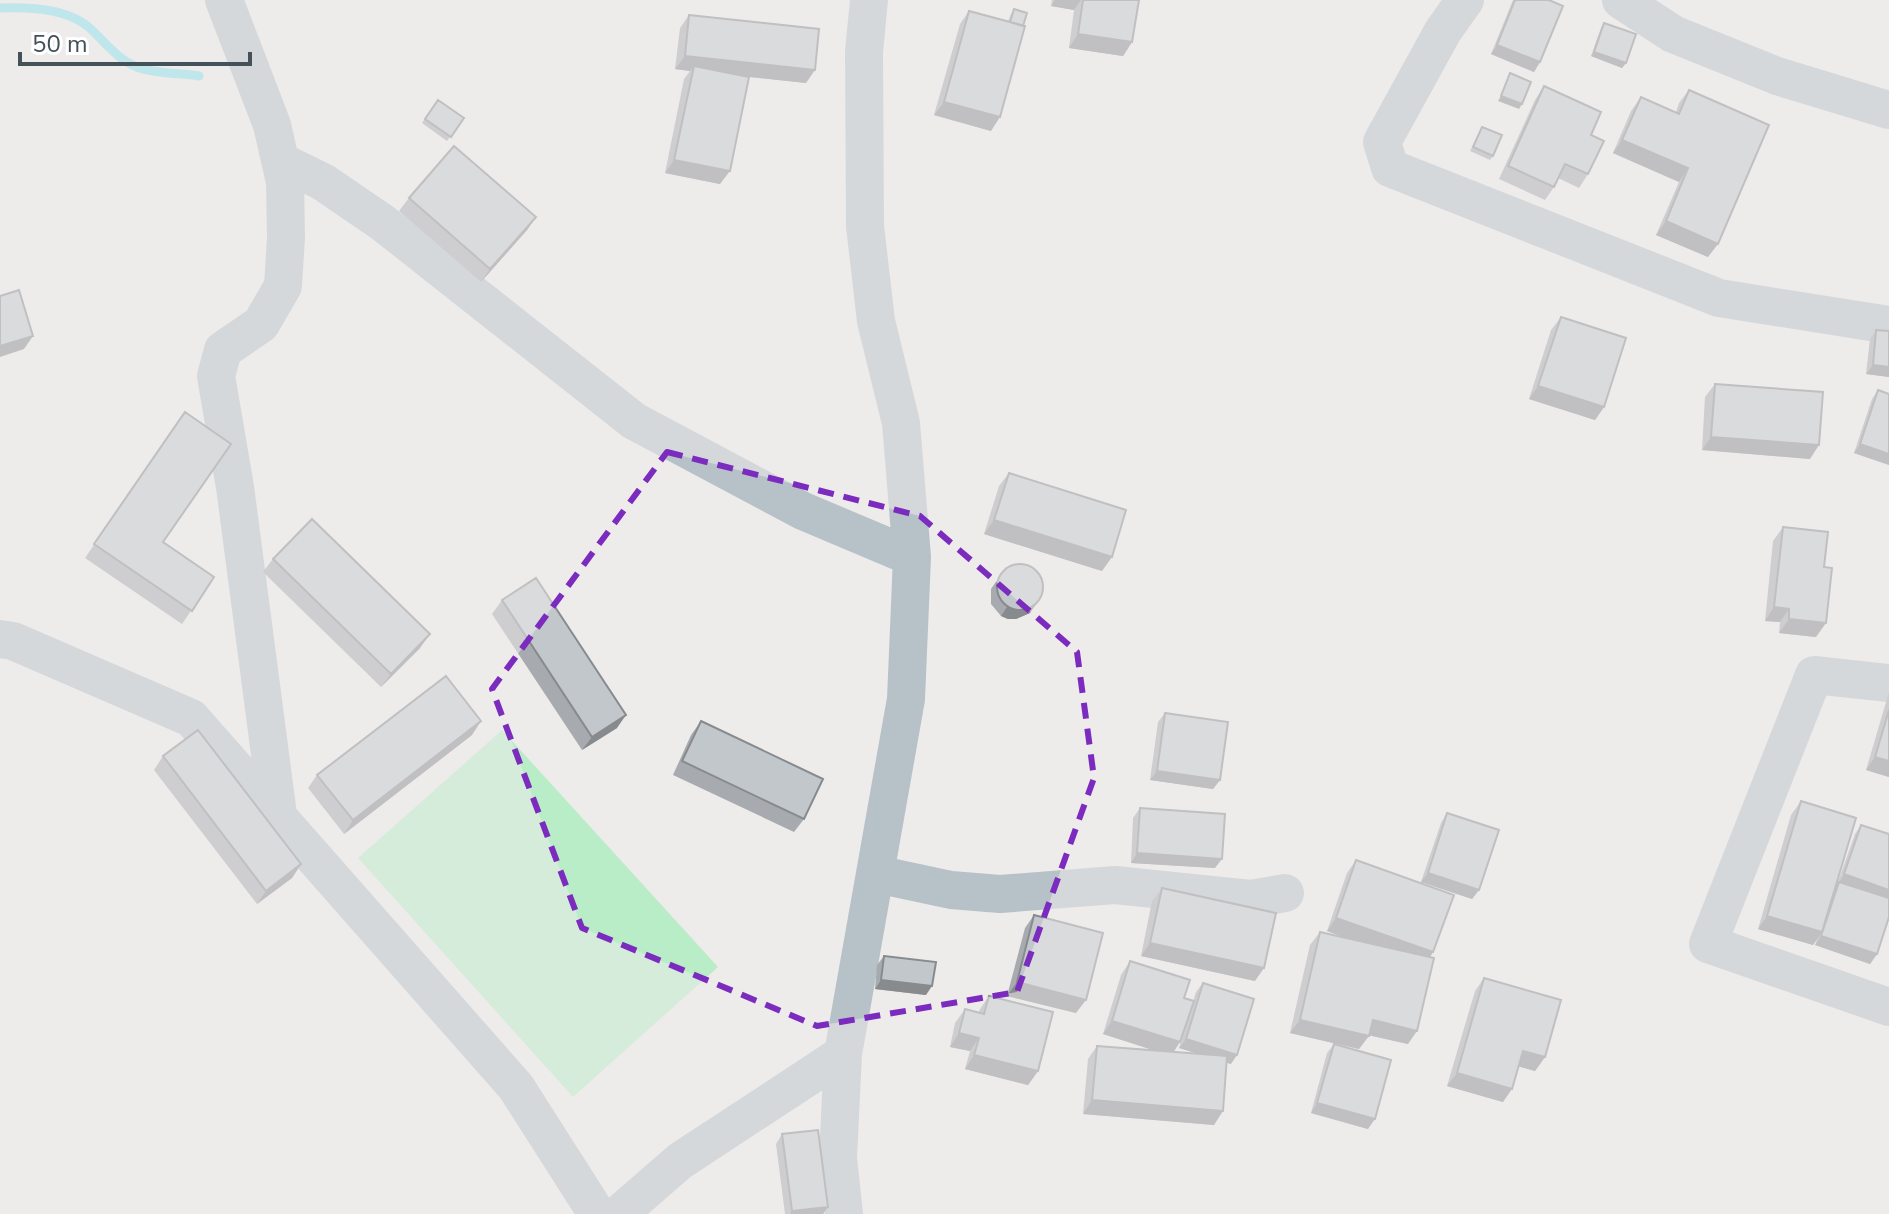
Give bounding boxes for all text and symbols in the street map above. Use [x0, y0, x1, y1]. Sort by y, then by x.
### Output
scale bar [20, 16, 250, 66]
text: 50 m [32, 28, 88, 60]

